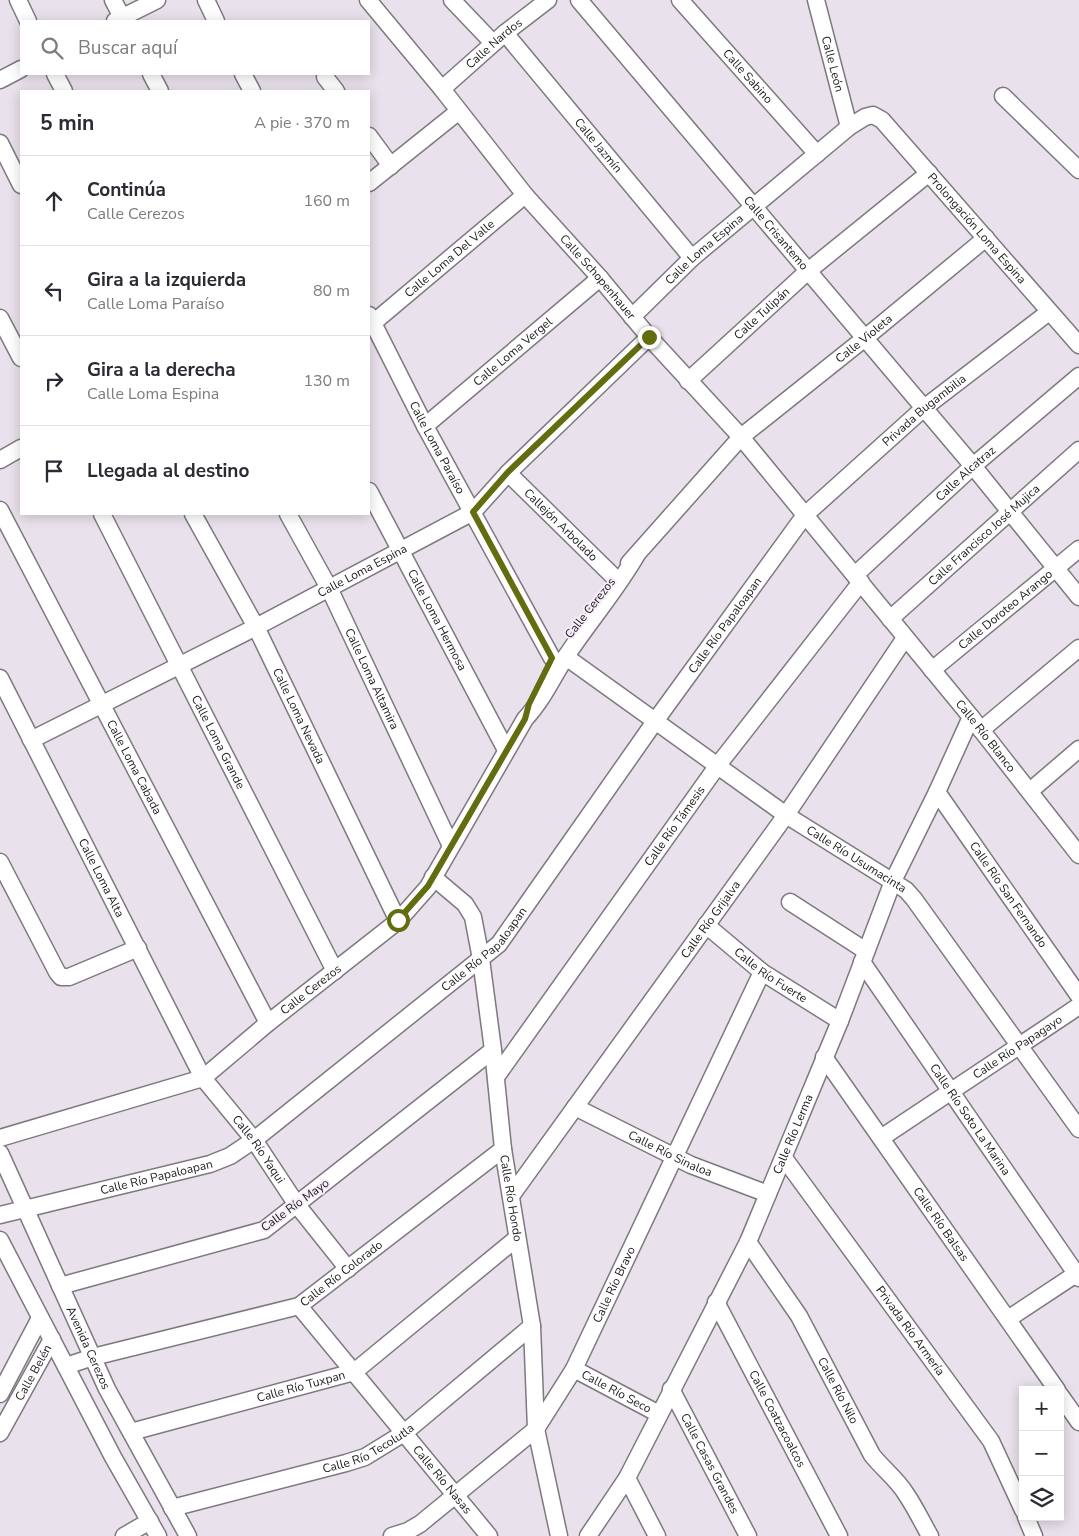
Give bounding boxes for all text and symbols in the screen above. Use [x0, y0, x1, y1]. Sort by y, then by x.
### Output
street label: Calle Nardos [462, 15, 526, 72]
search box [20, 20, 370, 75]
icon: search [38, 34, 66, 62]
street label: Calle León [818, 34, 848, 94]
text: Buscar aquí [78, 35, 177, 61]
street label: Calle Sabino [719, 46, 777, 107]
text: 5 min [40, 109, 94, 137]
text: A pie · 370 m [254, 112, 350, 134]
street label: Calle Jazmín [571, 115, 626, 176]
street label: Prolongación Loma Espina [924, 169, 1030, 287]
text: Continúa [87, 177, 166, 203]
icon: ahead [40, 187, 68, 215]
text: 160 m [303, 190, 350, 212]
street label: Calle Crisantemo [740, 192, 812, 274]
text: Calle Cerezos [87, 203, 185, 225]
street label: Calle Loma Espina [662, 210, 747, 288]
street label: Calle Loma Del Valle [401, 216, 498, 301]
street label: Calle Schopenhauer [556, 231, 640, 324]
text: Gira a la izquierda [87, 267, 246, 293]
icon: left [40, 277, 68, 305]
text: 80 m [313, 280, 350, 302]
street label: Calle Tulipán [730, 284, 793, 343]
text: Calle Loma Paraíso [87, 293, 224, 315]
street label: Calle Violeta [832, 311, 896, 367]
street label: Calle Loma Vergel [470, 313, 556, 390]
route end [638, 326, 661, 349]
text: Gira a la derecha [87, 357, 236, 383]
icon: right [40, 367, 68, 395]
text: 130 m [303, 370, 350, 392]
street label: Privada Bugambilia [879, 371, 969, 450]
text: Calle Loma Espina [87, 383, 219, 405]
street label: Calle Loma Paraíso [406, 398, 469, 497]
street label: Calle Alcatraz [932, 442, 999, 505]
icon: arrive [40, 457, 68, 485]
text: Llegada al destino [87, 458, 249, 484]
street label: Calle Francisco José Mujica [925, 481, 1043, 589]
street label: Callejón Arbolado [520, 485, 601, 565]
street label: Calle Loma Espina [315, 540, 410, 601]
street label: Calle Doroteo Arango [955, 566, 1056, 653]
street label: Calle Loma Hermosa [404, 567, 471, 674]
street label: Calle Cerezos [561, 574, 619, 642]
street label: Calle Río Papaloapan [685, 574, 765, 676]
street label: Calle Loma Altamira [341, 626, 403, 732]
street label: Calle Loma Nevada [269, 665, 329, 766]
street label: Calle Loma Grande [188, 692, 249, 792]
street label: Calle Río Blanco [952, 696, 1019, 776]
street label: Calle Loma Cabada [103, 717, 166, 817]
street label: Calle Río Támesis [640, 782, 709, 869]
street label: Calle Río Usumacinta [803, 822, 910, 896]
street label: Calle Loma Alta [75, 836, 128, 920]
street label: Calle Río San Fernando [966, 838, 1051, 951]
street label: Calle Río Grijalva [677, 877, 744, 962]
street label: Calle Río Papaloapan [438, 904, 530, 995]
route start [387, 909, 410, 932]
street label: Calle Río Fuerte [731, 944, 810, 1006]
street label: Calle Cerezos [277, 960, 345, 1018]
street label: Calle Río Papagayo [969, 1011, 1066, 1083]
street label: Calle Río Soto La Marina [926, 1060, 1014, 1179]
street label: Calle Río Lerma [769, 1092, 817, 1177]
street label: Calle Río Yaqui [229, 1112, 289, 1186]
street label: Calle Río Sinaloa [625, 1127, 714, 1180]
street label: Calle Río Hondo [496, 1154, 526, 1243]
street label: Calle Río Papaloapan [99, 1156, 214, 1198]
street label: Calle Río Mayo [258, 1175, 333, 1235]
street label: Calle Río Balsas [909, 1184, 973, 1265]
street label: Calle Río Colorado [297, 1236, 386, 1310]
street label: Calle Río Bravo [589, 1243, 639, 1325]
street label: Privada Río Armería [872, 1283, 948, 1379]
street label: Avenida Cerezos [63, 1304, 114, 1392]
street label: Calle Belén [11, 1342, 55, 1404]
street label: Calle Río Nilo [814, 1354, 862, 1427]
street label: Calle Río Seco [579, 1366, 655, 1417]
street label: Calle Río Tuxpan [255, 1367, 347, 1406]
street label: Calle Coatzacoalcos [745, 1368, 810, 1470]
map controls [1019, 1386, 1064, 1521]
button: + [1019, 1386, 1064, 1431]
street label: Calle Casas Grandes [677, 1410, 743, 1517]
street label: Calle Río Tecolutla [321, 1420, 417, 1477]
button: − [1019, 1431, 1064, 1476]
street label: Calle Río Nasas [409, 1442, 476, 1517]
button: layers [1019, 1476, 1064, 1521]

